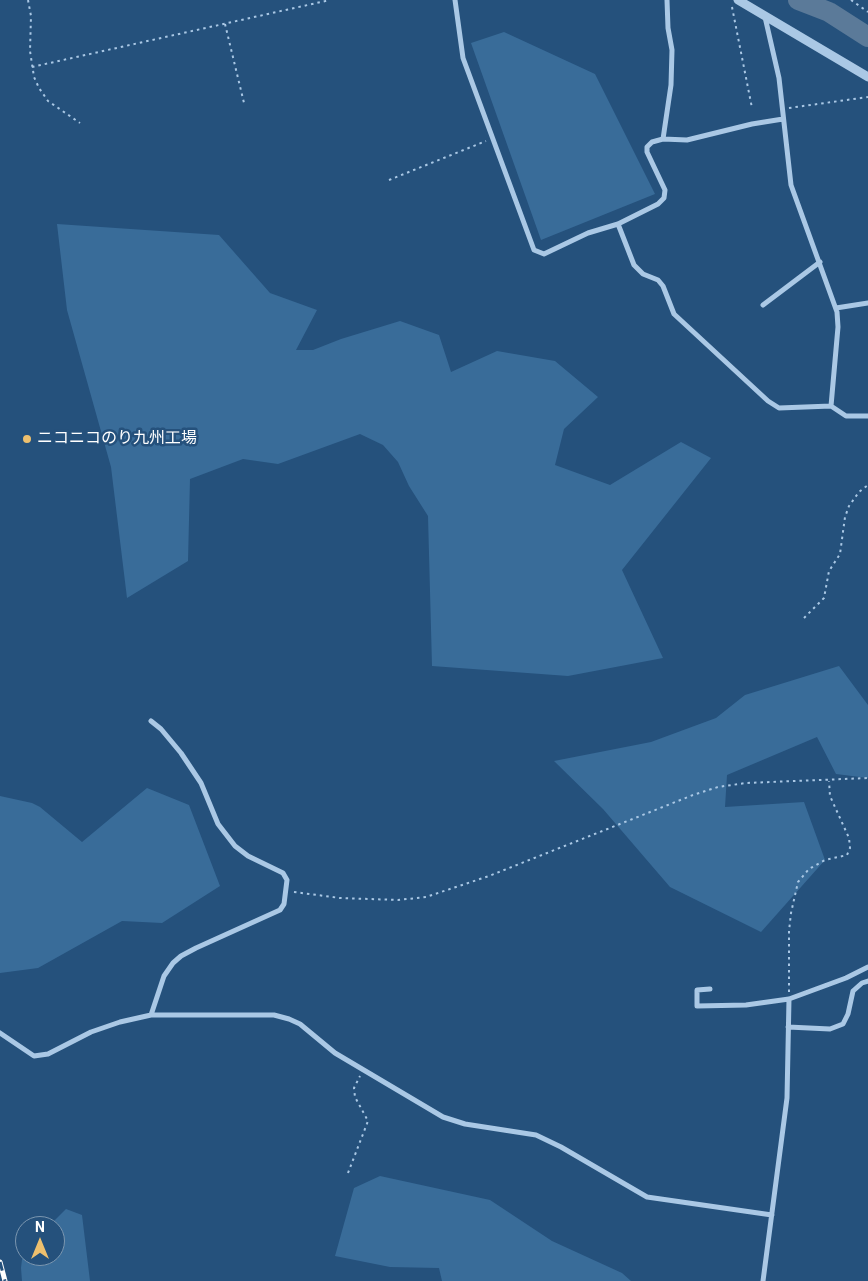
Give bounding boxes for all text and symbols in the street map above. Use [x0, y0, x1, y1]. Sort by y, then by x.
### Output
place label: ニコニコのり九州工場 [37, 429, 197, 449]
marker: ニコニコのり九州工場 [21, 433, 33, 445]
north arrow [15, 1216, 65, 1266]
text: N [35, 1219, 45, 1235]

